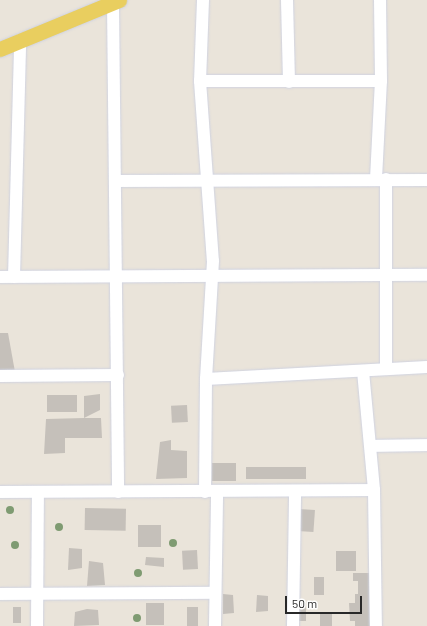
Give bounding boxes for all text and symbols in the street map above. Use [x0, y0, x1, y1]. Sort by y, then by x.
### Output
scale bar [287, 588, 364, 614]
text: 50 m [292, 596, 317, 610]

